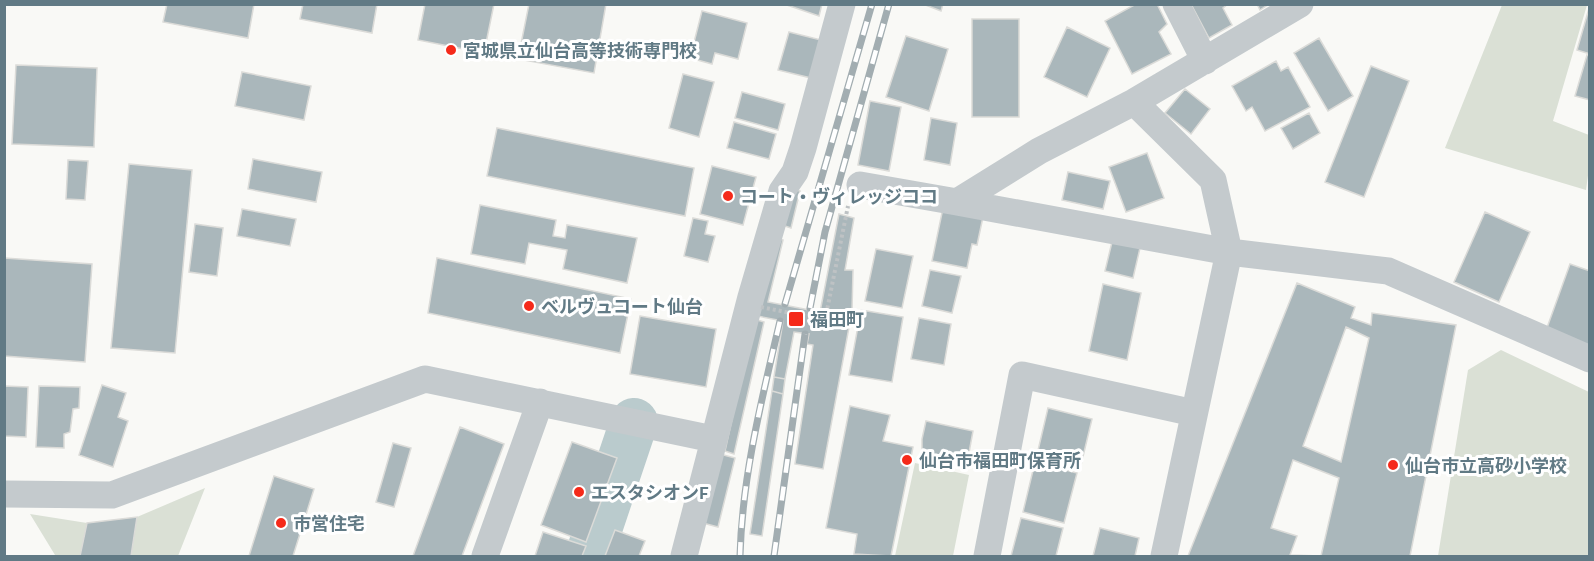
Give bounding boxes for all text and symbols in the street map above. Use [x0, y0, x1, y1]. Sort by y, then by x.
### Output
place label: 宮城県立仙台高等技術専門校 [463, 37, 697, 64]
marker: 宮城県立仙台高等技術専門校 [444, 43, 458, 57]
place label: コート・ヴィレッジココ [740, 183, 938, 210]
marker: コート・ヴィレッジココ [721, 189, 735, 203]
place label: ベルヴュコート仙台 [541, 293, 703, 320]
marker: ベルヴュコート仙台 [522, 299, 536, 313]
place label: 福田町 [810, 306, 864, 333]
marker: 福田町 [787, 310, 805, 328]
place label: 仙台市福田町保育所 [919, 447, 1081, 474]
place label: 仙台市立高砂小学校 [1405, 452, 1567, 479]
marker: 仙台市福田町保育所 [900, 453, 914, 467]
marker: 仙台市立高砂小学校 [1386, 458, 1400, 472]
place label: エスタシオンF [591, 479, 709, 506]
marker: エスタシオンF [572, 485, 586, 499]
place label: 市営住宅 [293, 510, 365, 537]
marker: 市営住宅 [274, 516, 288, 530]

